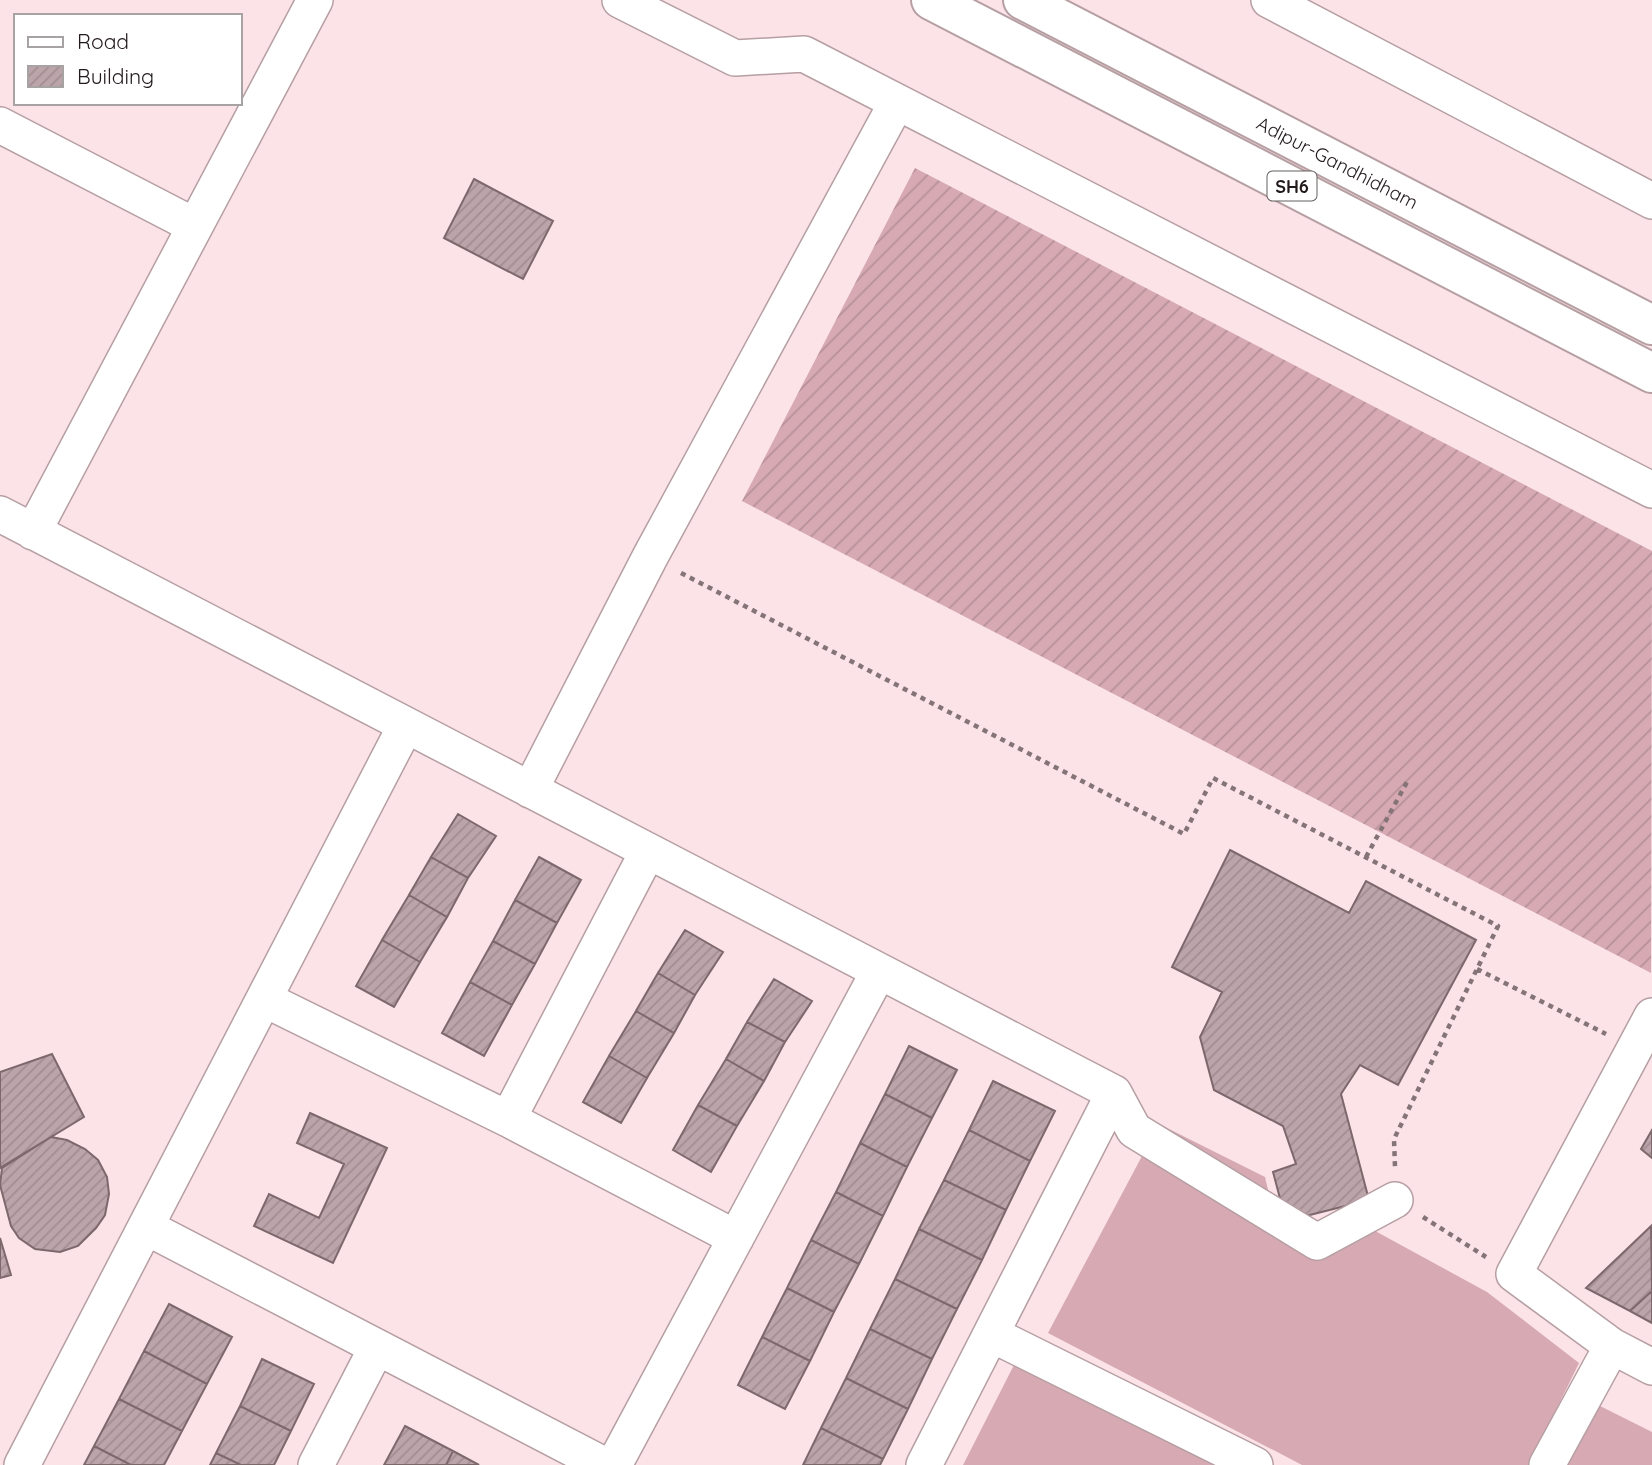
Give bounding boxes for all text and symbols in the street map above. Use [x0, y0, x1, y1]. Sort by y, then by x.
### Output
legend [14, 14, 242, 105]
text: Road [77, 28, 129, 54]
text: Building [77, 63, 154, 89]
street label: Adipur-Gandhidham [1253, 111, 1422, 214]
road number: SH6 [1268, 172, 1316, 201]

